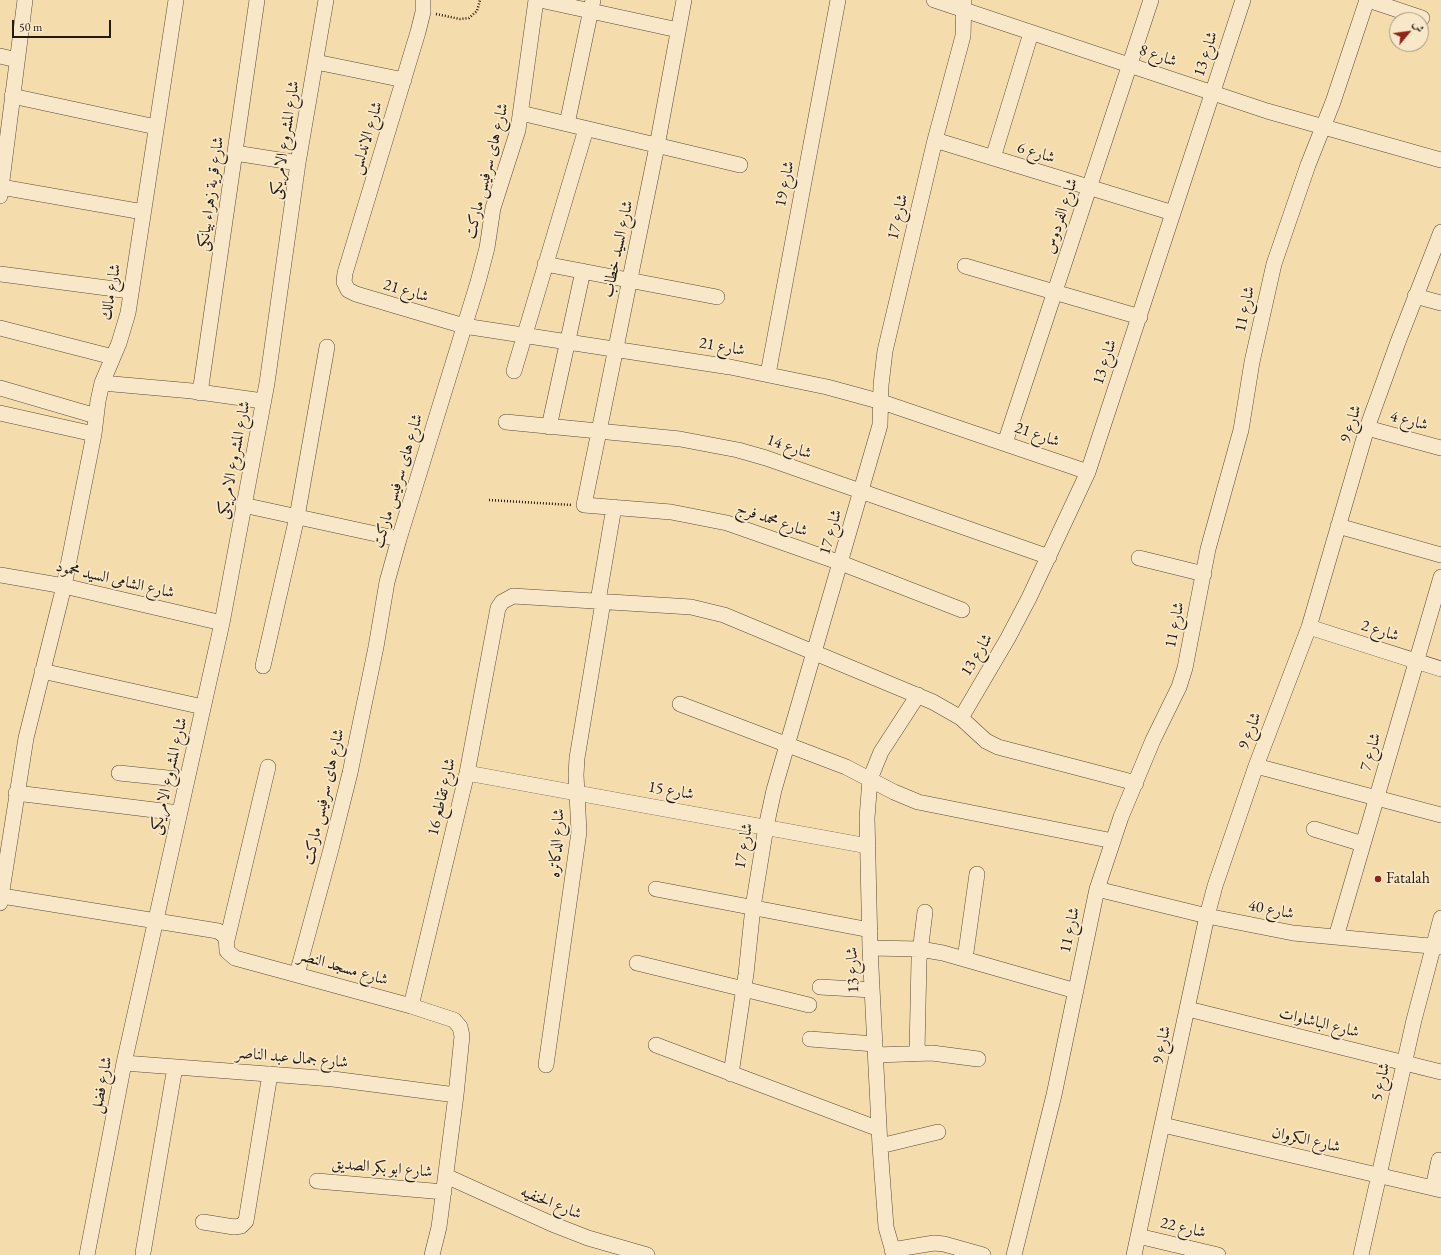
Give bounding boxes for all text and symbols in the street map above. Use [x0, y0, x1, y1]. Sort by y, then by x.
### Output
scale bar [14, 12, 113, 38]
north arrow [1389, 12, 1429, 52]
text: ش [1410, 18, 1427, 35]
text: 50 m [19, 19, 42, 35]
street label: شارع 13 [1190, 29, 1222, 79]
street label: شارع 8 [1137, 41, 1179, 71]
street label: شارع المشروع الامريكى [266, 79, 304, 201]
street label: شارع الاندلس [347, 99, 387, 177]
street label: شارع هاى سرفيس ماركت [461, 101, 513, 241]
street label: شارع قرية زهراء بيانكى [193, 135, 229, 253]
street label: شارع 6 [1015, 138, 1057, 168]
street label: شارع 19 [771, 159, 799, 209]
street label: شارع الفردوس [1040, 176, 1082, 256]
street label: شارع 17 [883, 192, 913, 242]
street label: شارع السيد خطاب [598, 199, 638, 299]
street label: شارع مالك [97, 262, 125, 322]
street label: شارع 21 [381, 275, 431, 307]
street label: شارع 11 [1231, 284, 1259, 334]
street label: شارع 21 [698, 334, 746, 360]
street label: شارع 13 [1089, 337, 1121, 387]
street label: شارع المشروع الامريكى [213, 399, 255, 521]
street label: شارع 9 [1336, 403, 1366, 445]
street label: شارع 4 [1388, 407, 1430, 435]
street label: شارع هاى سرفيس ماركت [368, 412, 428, 550]
street label: شارع 21 [1012, 418, 1062, 452]
street label: شارع 14 [764, 430, 814, 464]
street label: شارع محمد فرج [734, 499, 810, 541]
street label: شارع 17 [815, 507, 847, 557]
street label: شارع الشامى السيد محمود [54, 557, 176, 603]
street label: شارع 11 [1161, 600, 1189, 650]
street label: شارع 2 [1359, 616, 1401, 646]
street label: شارع 13 [957, 630, 997, 680]
street label: شارع 9 [1234, 710, 1266, 752]
street label: شارع المشروع الامريكى [146, 715, 192, 837]
street label: شارع هاى سرفيس ماركت [299, 727, 349, 867]
street label: شارع 7 [1356, 731, 1386, 773]
street label: شارع تقاطع 16 [424, 756, 460, 838]
street label: شارع 15 [647, 778, 695, 804]
street label: شارع الدكاتره [545, 808, 569, 878]
street label: شارع 17 [731, 822, 757, 870]
place label: Fatalah [1386, 869, 1430, 889]
marker: Fatalah [1373, 874, 1383, 884]
street label: شارع 40 [1246, 896, 1296, 924]
street label: شارع 11 [1056, 905, 1084, 955]
street label: شارع مسجد النصر [296, 946, 390, 990]
street label: شارع 13 [843, 947, 863, 993]
street label: شارع الباشاوات [1277, 1004, 1361, 1042]
street label: شارع 9 [1149, 1024, 1175, 1066]
street label: شارع جمال عبد الناصر [235, 1044, 349, 1072]
street label: شارع فضل [87, 1055, 117, 1115]
street label: شارع 5 [1367, 1061, 1395, 1103]
street label: شارع الكروان [1270, 1123, 1342, 1157]
street label: شارع ابو بكر الصديق [331, 1154, 433, 1182]
street label: شارع الحنفيه [518, 1182, 584, 1224]
street label: شارع 22 [1158, 1213, 1208, 1243]

